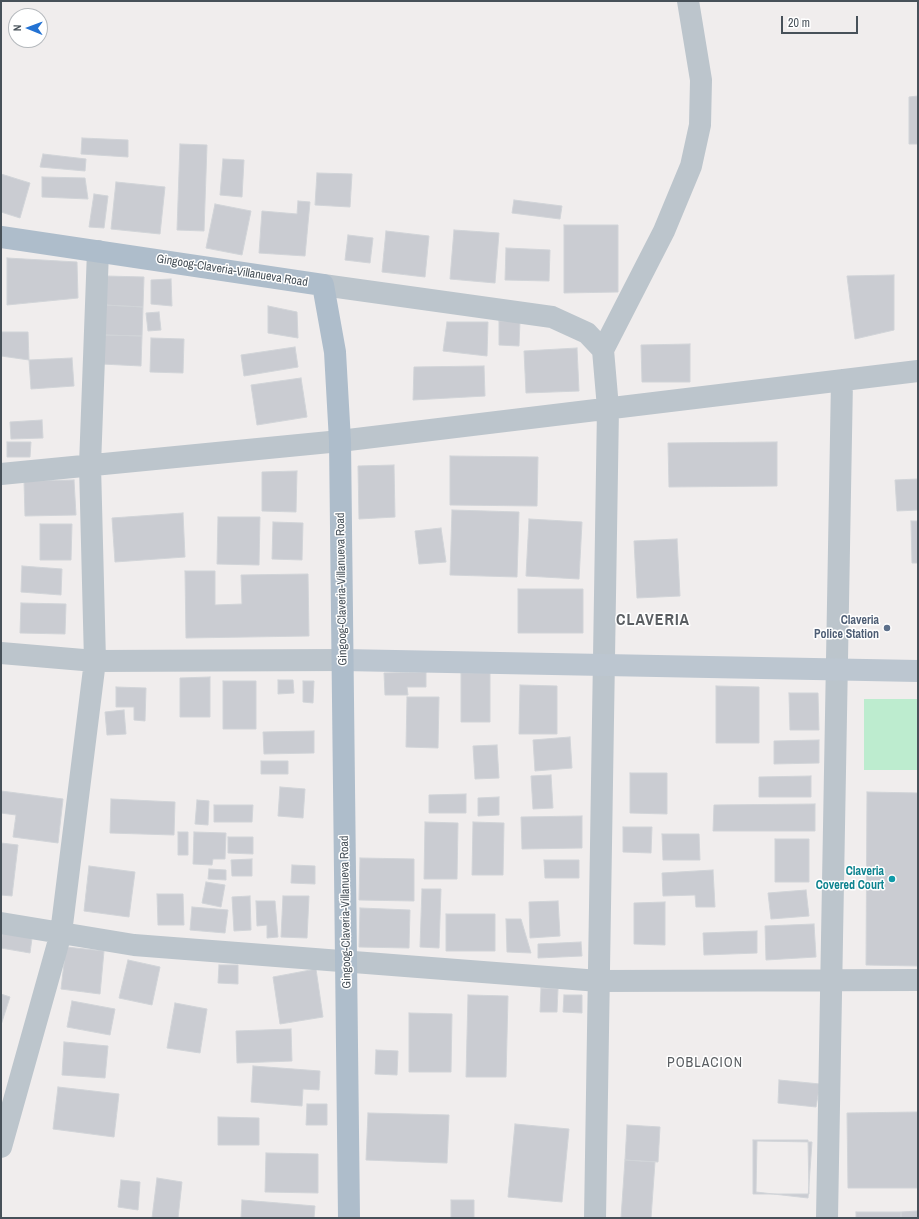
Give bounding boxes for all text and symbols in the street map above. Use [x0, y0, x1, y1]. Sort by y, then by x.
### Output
north arrow [8, 8, 48, 48]
scale bar [783, 8, 860, 34]
text: 20 m [788, 15, 810, 31]
text: N [10, 24, 24, 31]
street label: Gingoog-Claveria-Villanueva Road [155, 252, 309, 290]
street label: Gingoog-Claveria-Villanueva Road [333, 512, 351, 666]
district label: CLAVERIA [616, 611, 690, 631]
place label: Claveria Police Station [814, 614, 879, 642]
marker: Claveria Police Station [882, 623, 892, 633]
street label: Gingoog-Claveria-Villanueva Road [337, 835, 355, 989]
place label: Claveria Covered Court [816, 865, 884, 893]
marker: Claveria Covered Court [887, 874, 897, 884]
district label: POBLACION [667, 1055, 743, 1071]

